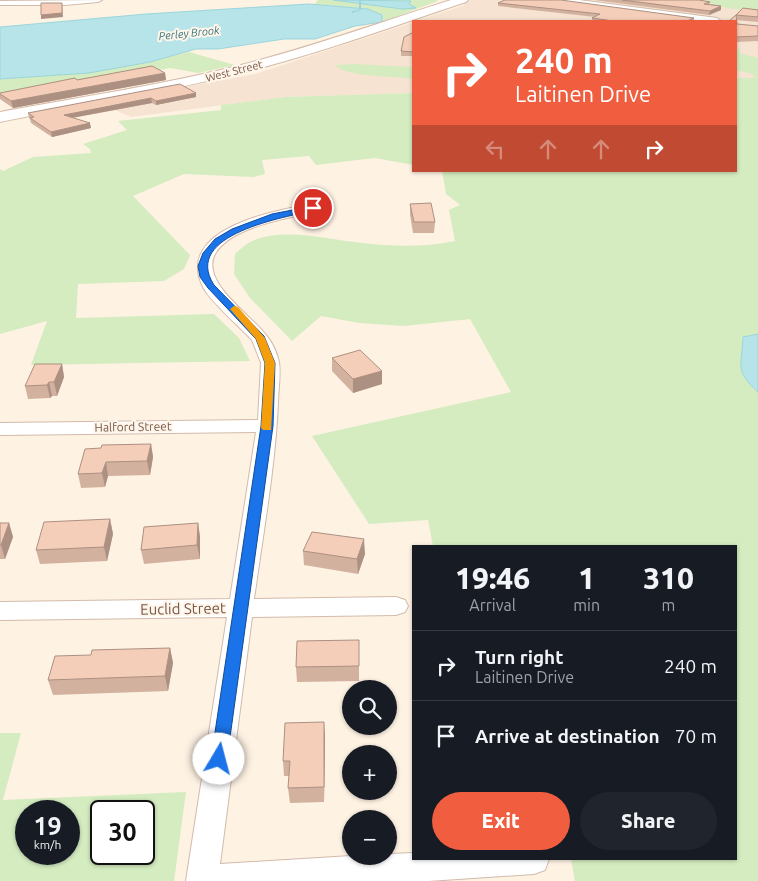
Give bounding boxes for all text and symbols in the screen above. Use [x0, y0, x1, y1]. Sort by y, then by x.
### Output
water label: Perley Brook [158, 24, 220, 42]
icon: right [432, 40, 497, 105]
text: 240 m [515, 40, 613, 80]
street label: West Street [204, 58, 264, 84]
text: Laitinen Drive [515, 81, 651, 106]
icon: left [481, 135, 509, 163]
icon: ahead [534, 135, 562, 163]
icon: ahead [587, 135, 615, 163]
icon: right [640, 135, 668, 163]
pin [292, 187, 334, 229]
icon: arrive [299, 194, 327, 222]
street label: Halford Street [94, 419, 172, 434]
text: 19:46 [455, 561, 530, 595]
text: 1 [578, 561, 595, 595]
text: 310 [643, 561, 694, 595]
text: Arrival [469, 596, 516, 614]
text: min [573, 596, 600, 614]
text: m [662, 596, 675, 614]
street label: Euclid Street [140, 599, 226, 618]
text: Turn right [475, 646, 563, 668]
icon: right [432, 652, 460, 680]
text: 240 m [664, 655, 717, 677]
text: Laitinen Drive [475, 668, 574, 686]
map controls [342, 680, 397, 865]
button: search [342, 680, 397, 735]
icon: arrive [432, 722, 460, 750]
text: Arrive at destination [475, 725, 660, 747]
text: 70 m [675, 725, 717, 747]
position arrow [192, 732, 244, 784]
button: + [342, 745, 397, 800]
button: Exit [432, 792, 570, 850]
button: Share [580, 792, 717, 850]
speed limit sign: 30 [90, 800, 155, 865]
button: − [342, 810, 397, 865]
text: 19 [33, 812, 62, 840]
text: km/h [34, 838, 61, 851]

